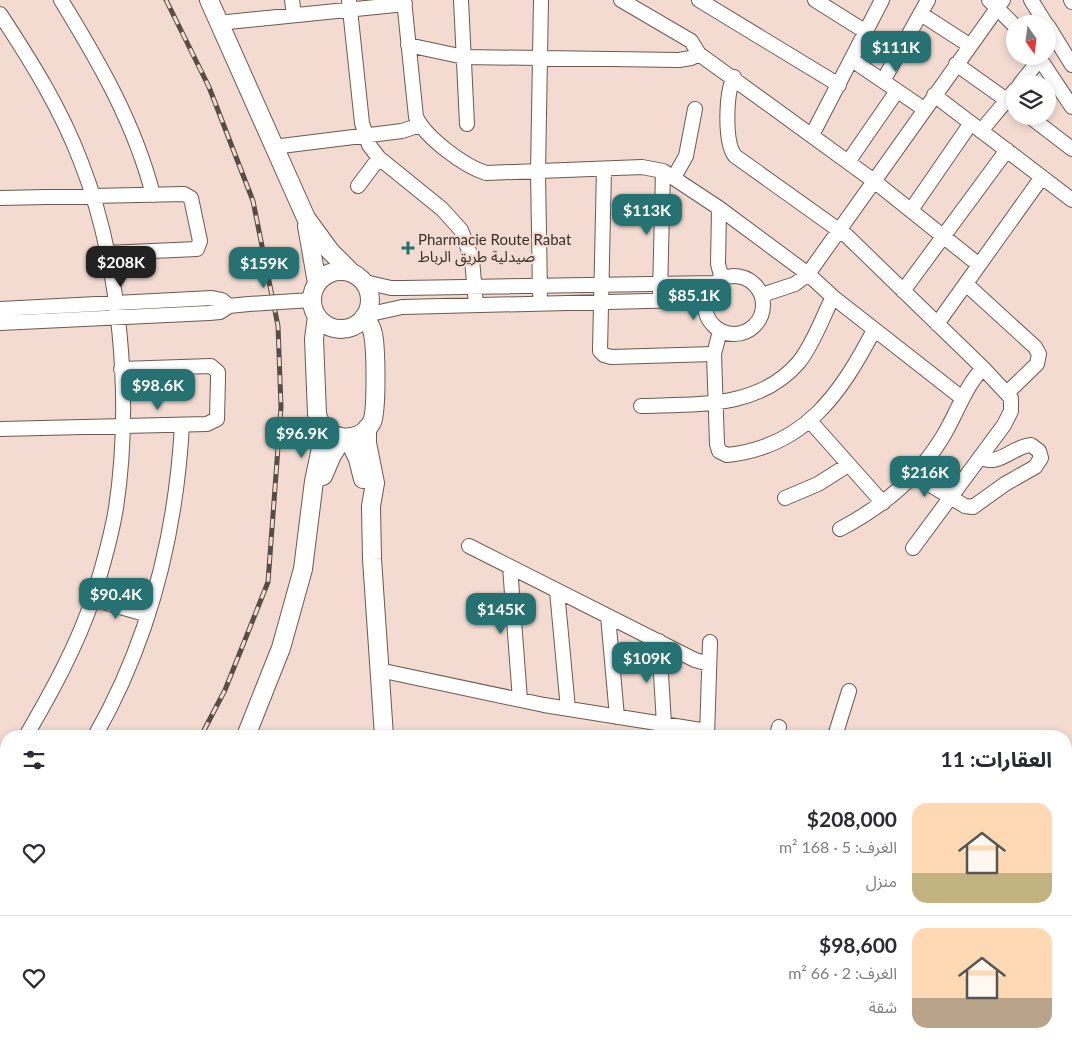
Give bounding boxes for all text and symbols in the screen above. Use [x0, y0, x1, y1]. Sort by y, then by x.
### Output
north arrow [1006, 15, 1056, 65]
map controls [1006, 15, 1056, 125]
pin: $111K [861, 30, 931, 73]
text: $111K [872, 37, 920, 56]
button: layers [1006, 75, 1056, 125]
pin: $113K [612, 194, 682, 236]
text: $113K [623, 200, 671, 219]
place label: Pharmacie Route Rabat صيدلية طريق الرباط [418, 230, 572, 267]
marker: Pharmacie Route Rabat صيدلية طريق الرباط [402, 242, 414, 254]
pin: $208K [86, 246, 156, 288]
pin: $159K [229, 246, 299, 289]
text: $208K [97, 252, 145, 271]
text: $159K [240, 253, 288, 272]
pin: $85.1K [653, 278, 735, 321]
text: $85.1K [668, 285, 720, 304]
pin: $98.6K [117, 368, 199, 411]
text: $98.6K [132, 375, 184, 394]
pin: $96.9K [261, 416, 343, 459]
text: $96.9K [276, 423, 328, 442]
pin: $216K [890, 456, 960, 498]
text: $216K [901, 462, 949, 481]
pin: $90.4K [75, 578, 157, 620]
text: $90.4K [90, 584, 142, 603]
pin: $145K [466, 592, 536, 635]
text: $145K [477, 599, 525, 618]
pin: $109K [612, 642, 682, 684]
text: $109K [623, 648, 671, 667]
icon: filters [20, 746, 48, 774]
text: العقارات: 11 [940, 746, 1052, 771]
text: $208,000 [807, 806, 897, 831]
icon: home [952, 823, 1012, 883]
text: الغرف: 5 · 168 m² [779, 837, 897, 856]
icon: heart [20, 839, 48, 867]
text: منزل [866, 871, 897, 890]
text: $98,600 [819, 932, 897, 957]
icon: home [952, 948, 1012, 1008]
text: الغرف: 2 · 66 m² [788, 963, 897, 982]
icon: heart [20, 964, 48, 992]
text: شقة [869, 997, 897, 1016]

